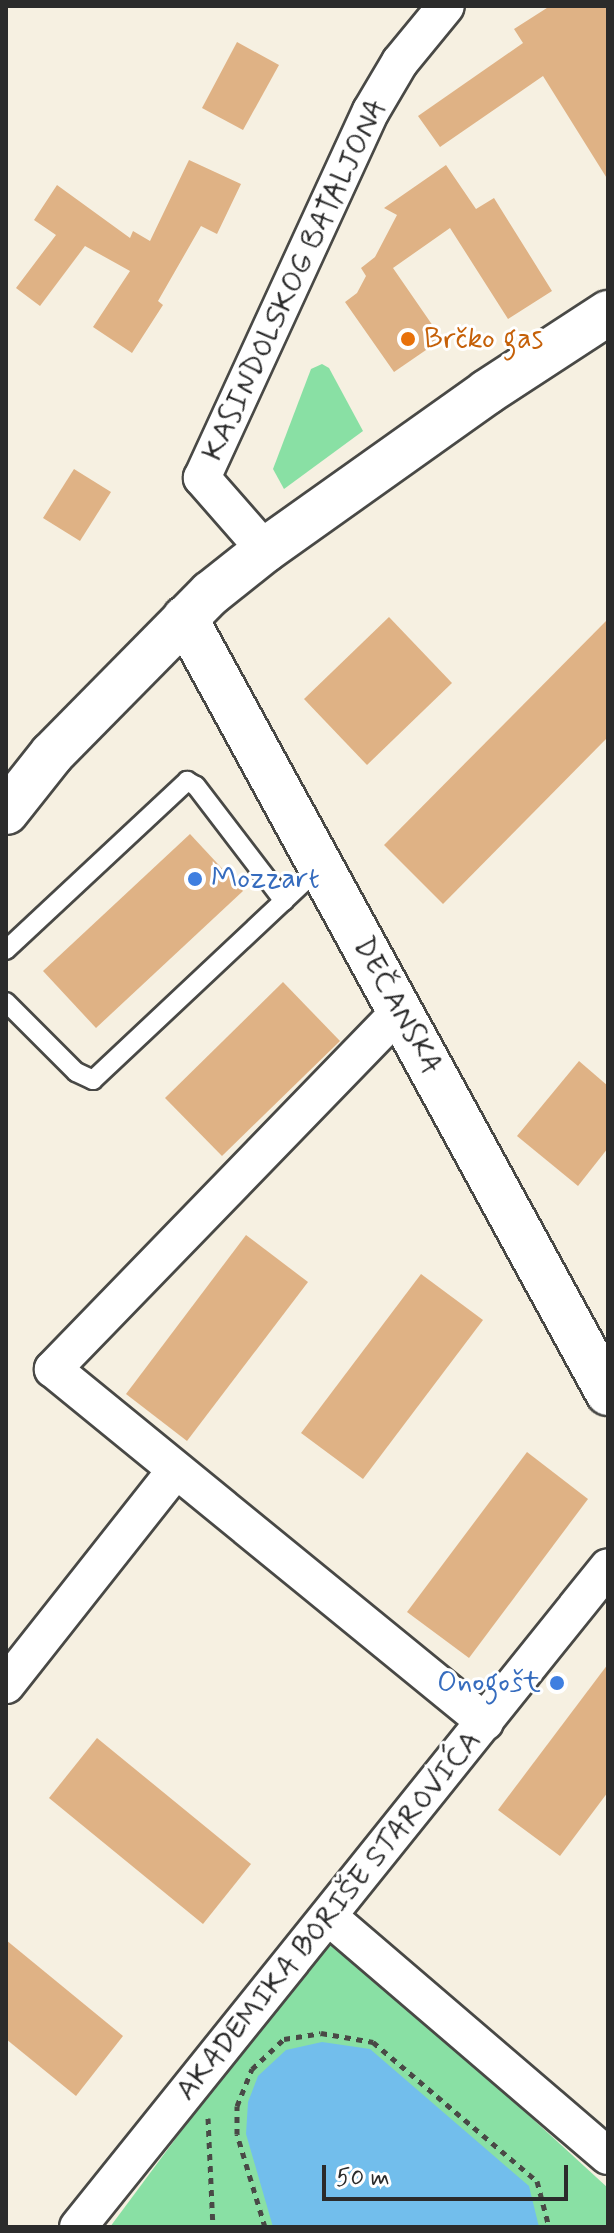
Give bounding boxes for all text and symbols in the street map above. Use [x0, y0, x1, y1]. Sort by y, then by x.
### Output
street label: KASINDOLSKOG BATALJONA [194, 91, 396, 469]
place label: Brčko gas [424, 321, 545, 357]
marker: Brčko gas [399, 330, 417, 348]
place label: Mozzart [211, 861, 320, 897]
marker: Mozzart [186, 870, 204, 888]
street label: DEČANSKA [344, 931, 450, 1081]
place label: Onogošt [437, 1665, 541, 1701]
marker: Onogošt [548, 1674, 566, 1692]
street label: AKADEMIKA BORIŠE STAROVIĆA [170, 1725, 488, 2107]
scale bar [326, 2149, 572, 2199]
text: 50 m [336, 2163, 390, 2194]

